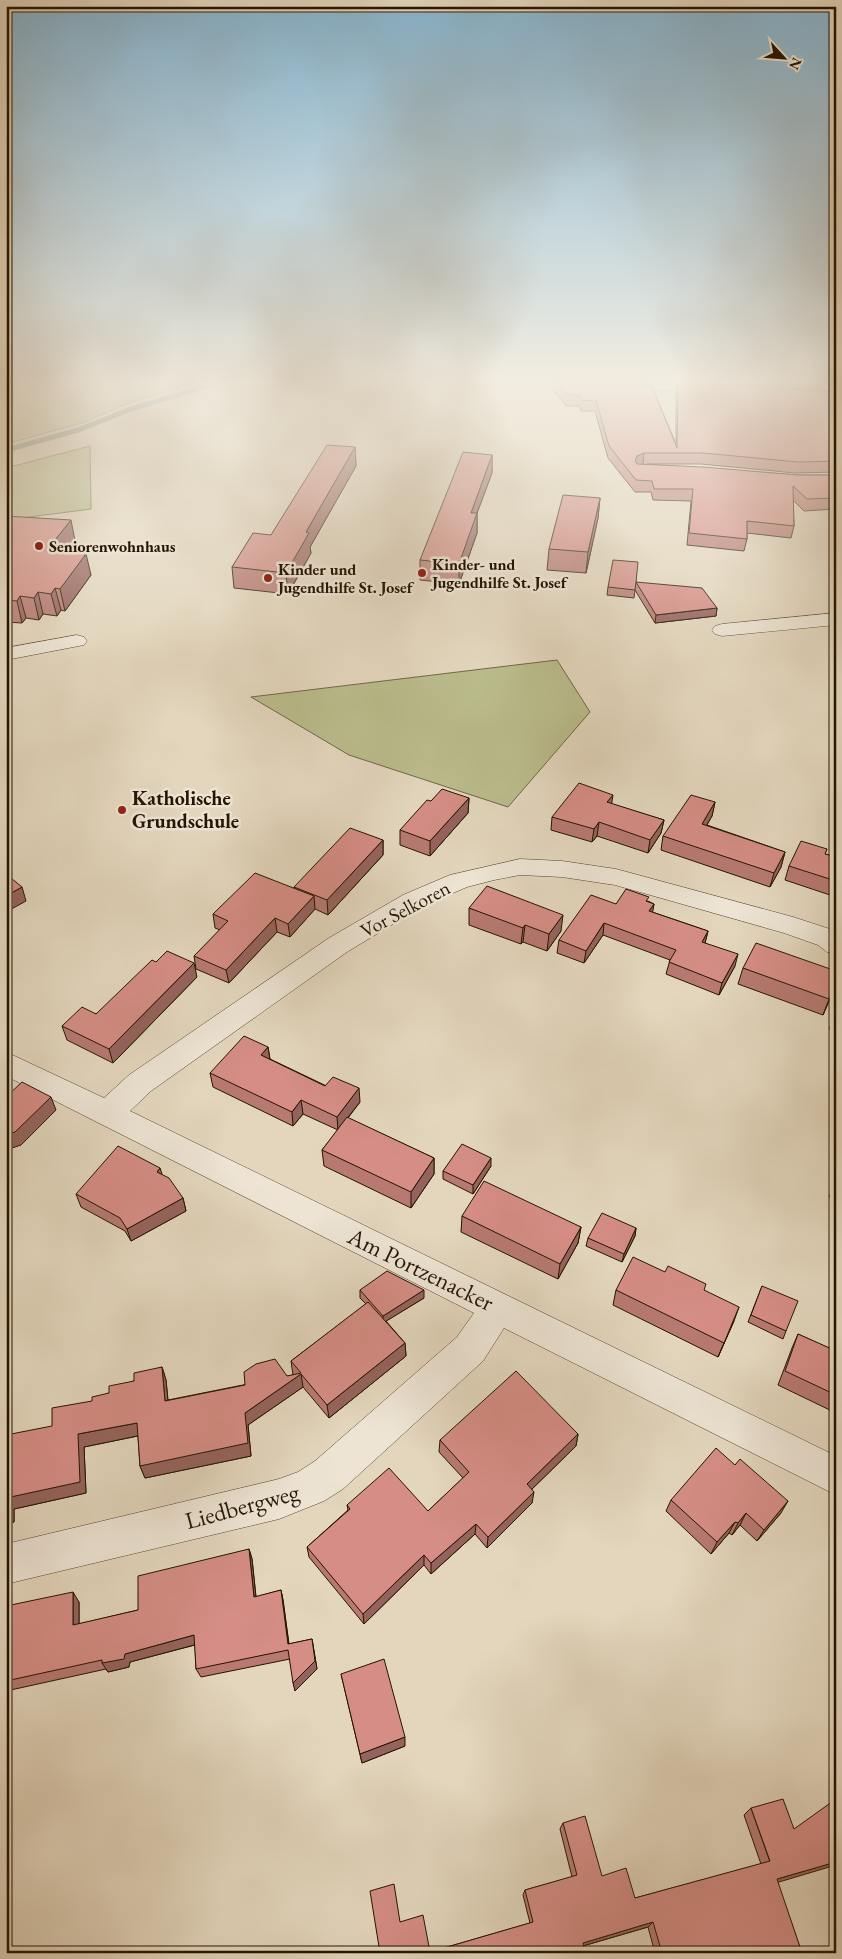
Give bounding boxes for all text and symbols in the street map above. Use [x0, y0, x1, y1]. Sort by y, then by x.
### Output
north arrow [760, 32, 810, 82]
text: N [785, 55, 806, 73]
place label: Seniorenwohnhaus [49, 536, 176, 557]
marker: Seniorenwohnhaus [33, 540, 45, 552]
place label: Kinder- und Jugendhilfe St. Josef [430, 554, 569, 593]
place label: Kinder und Jugendhilfe St. Josef [276, 559, 415, 598]
marker: Kinder- und Jugendhilfe St. Josef [416, 567, 428, 579]
marker: Kinder und Jugendhilfe St. Josef [262, 572, 274, 584]
place label: Katholische Grundschule [132, 785, 239, 834]
marker: Katholische Grundschule [116, 804, 128, 816]
street label: Vor Selkoren [356, 874, 455, 944]
street label: Am Portzenacker [342, 1220, 499, 1318]
street label: Liedbergweg [181, 1476, 303, 1536]

